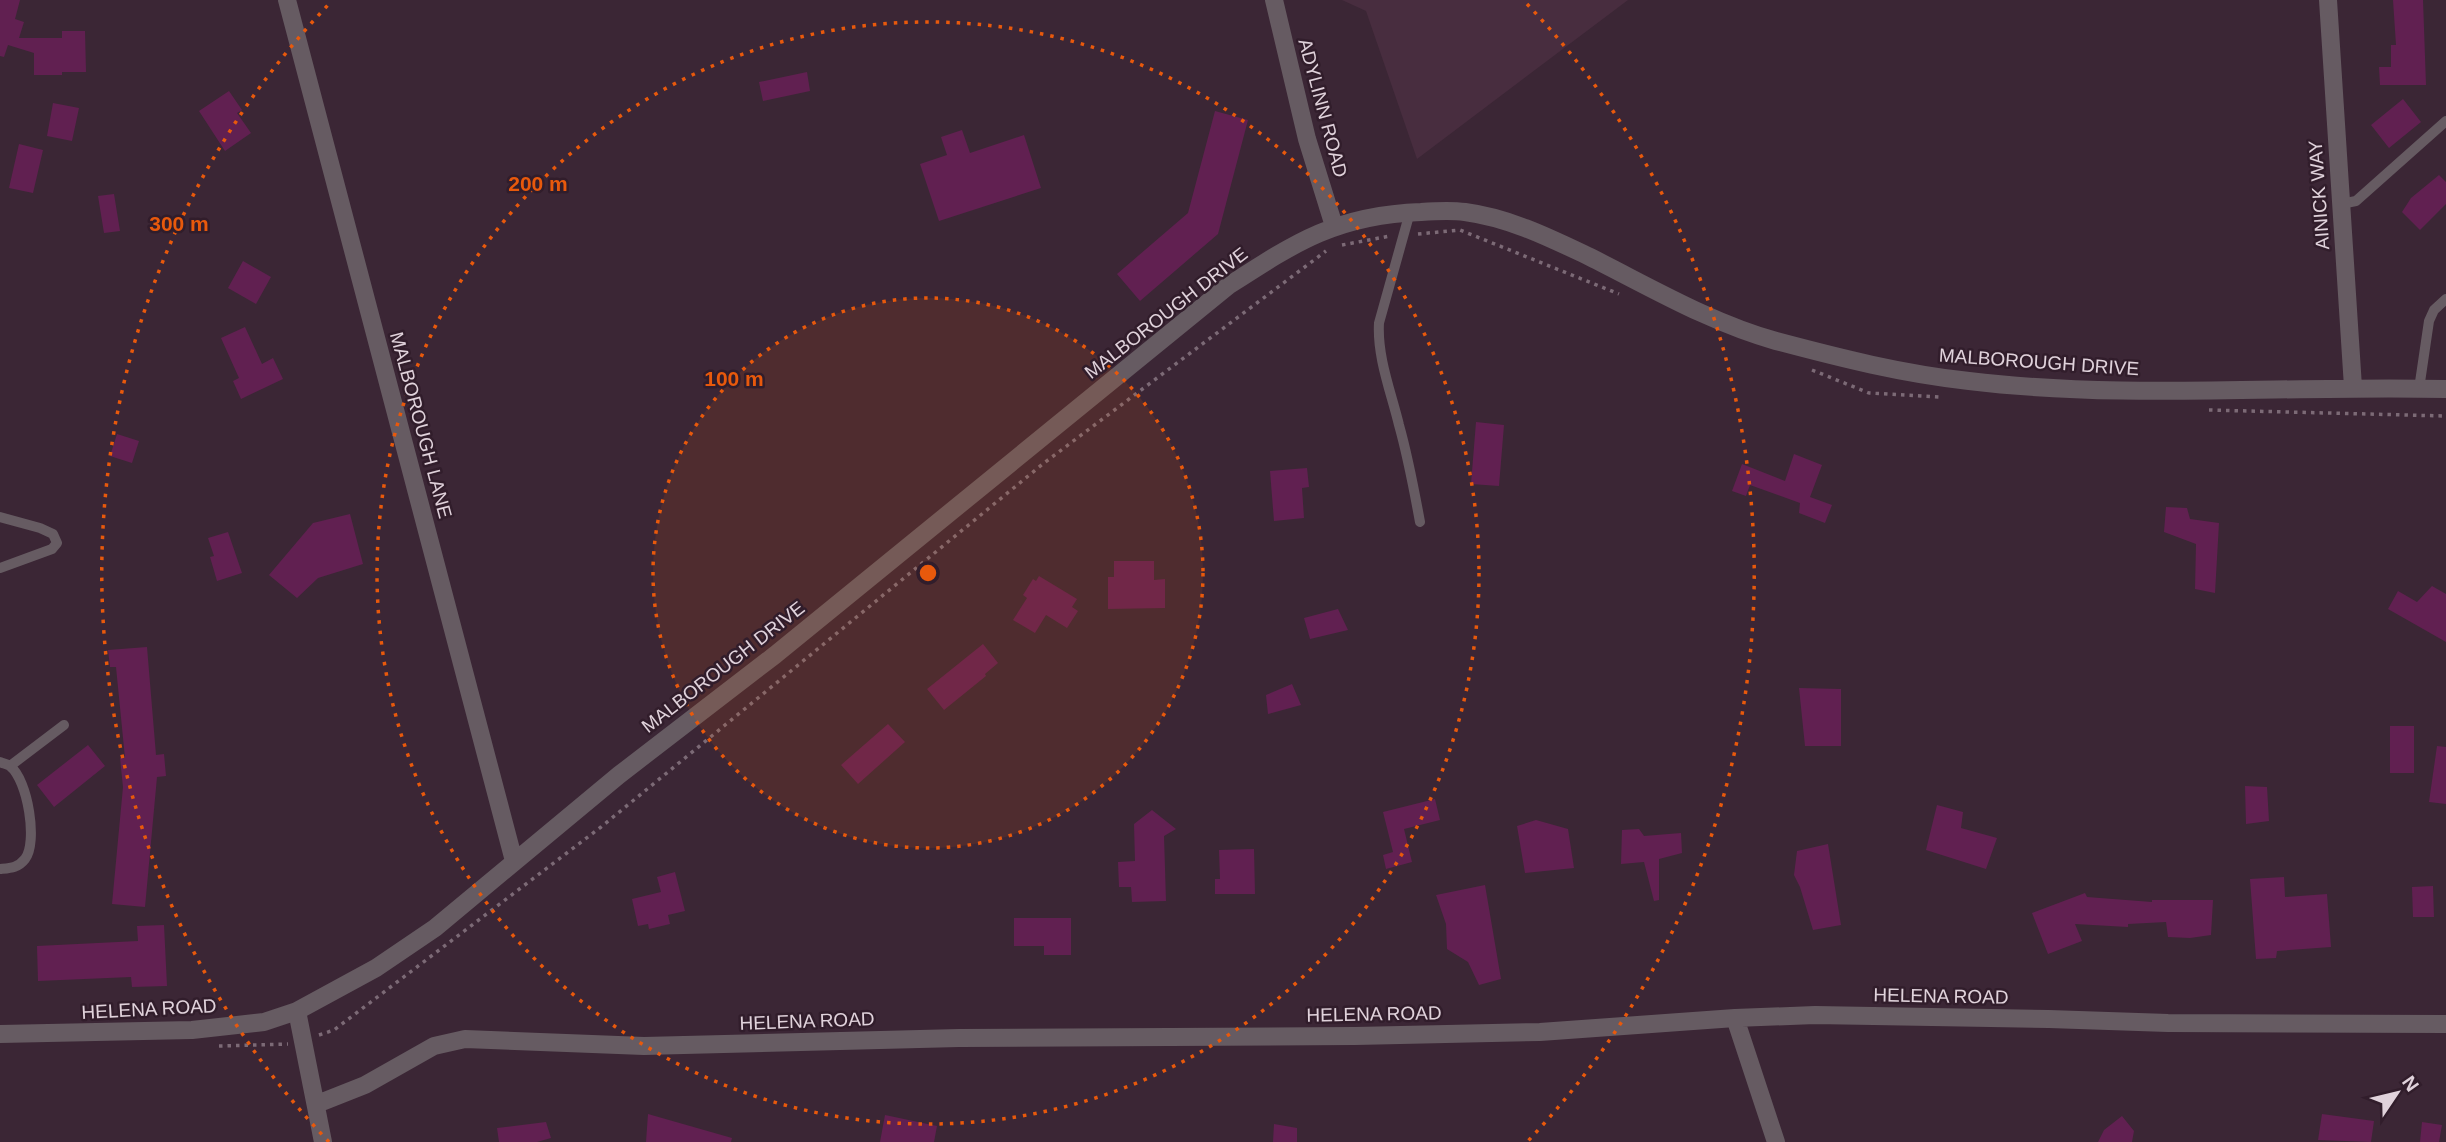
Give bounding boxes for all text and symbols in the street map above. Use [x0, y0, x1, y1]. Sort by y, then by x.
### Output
street label: ADYLINN ROAD [1294, 36, 1352, 180]
street label: AINICK WAY [2305, 139, 2333, 250]
text: 200 m [508, 172, 568, 195]
text: 300 m [149, 212, 209, 235]
street label: MALBOROUGH DRIVE [1081, 243, 1251, 383]
street label: MALBOROUGH LANE [386, 329, 456, 521]
street label: MALBOROUGH DRIVE [1938, 345, 2140, 379]
text: 100 m [704, 367, 764, 390]
centre of rings [916, 561, 940, 585]
street label: MALBOROUGH DRIVE [638, 597, 808, 737]
street label: HELENA ROAD [1873, 984, 2009, 1008]
street label: HELENA ROAD [81, 995, 217, 1023]
street label: HELENA ROAD [1306, 1002, 1442, 1026]
street label: HELENA ROAD [739, 1008, 875, 1034]
north arrow [2362, 1058, 2432, 1128]
text: N [2398, 1072, 2423, 1095]

